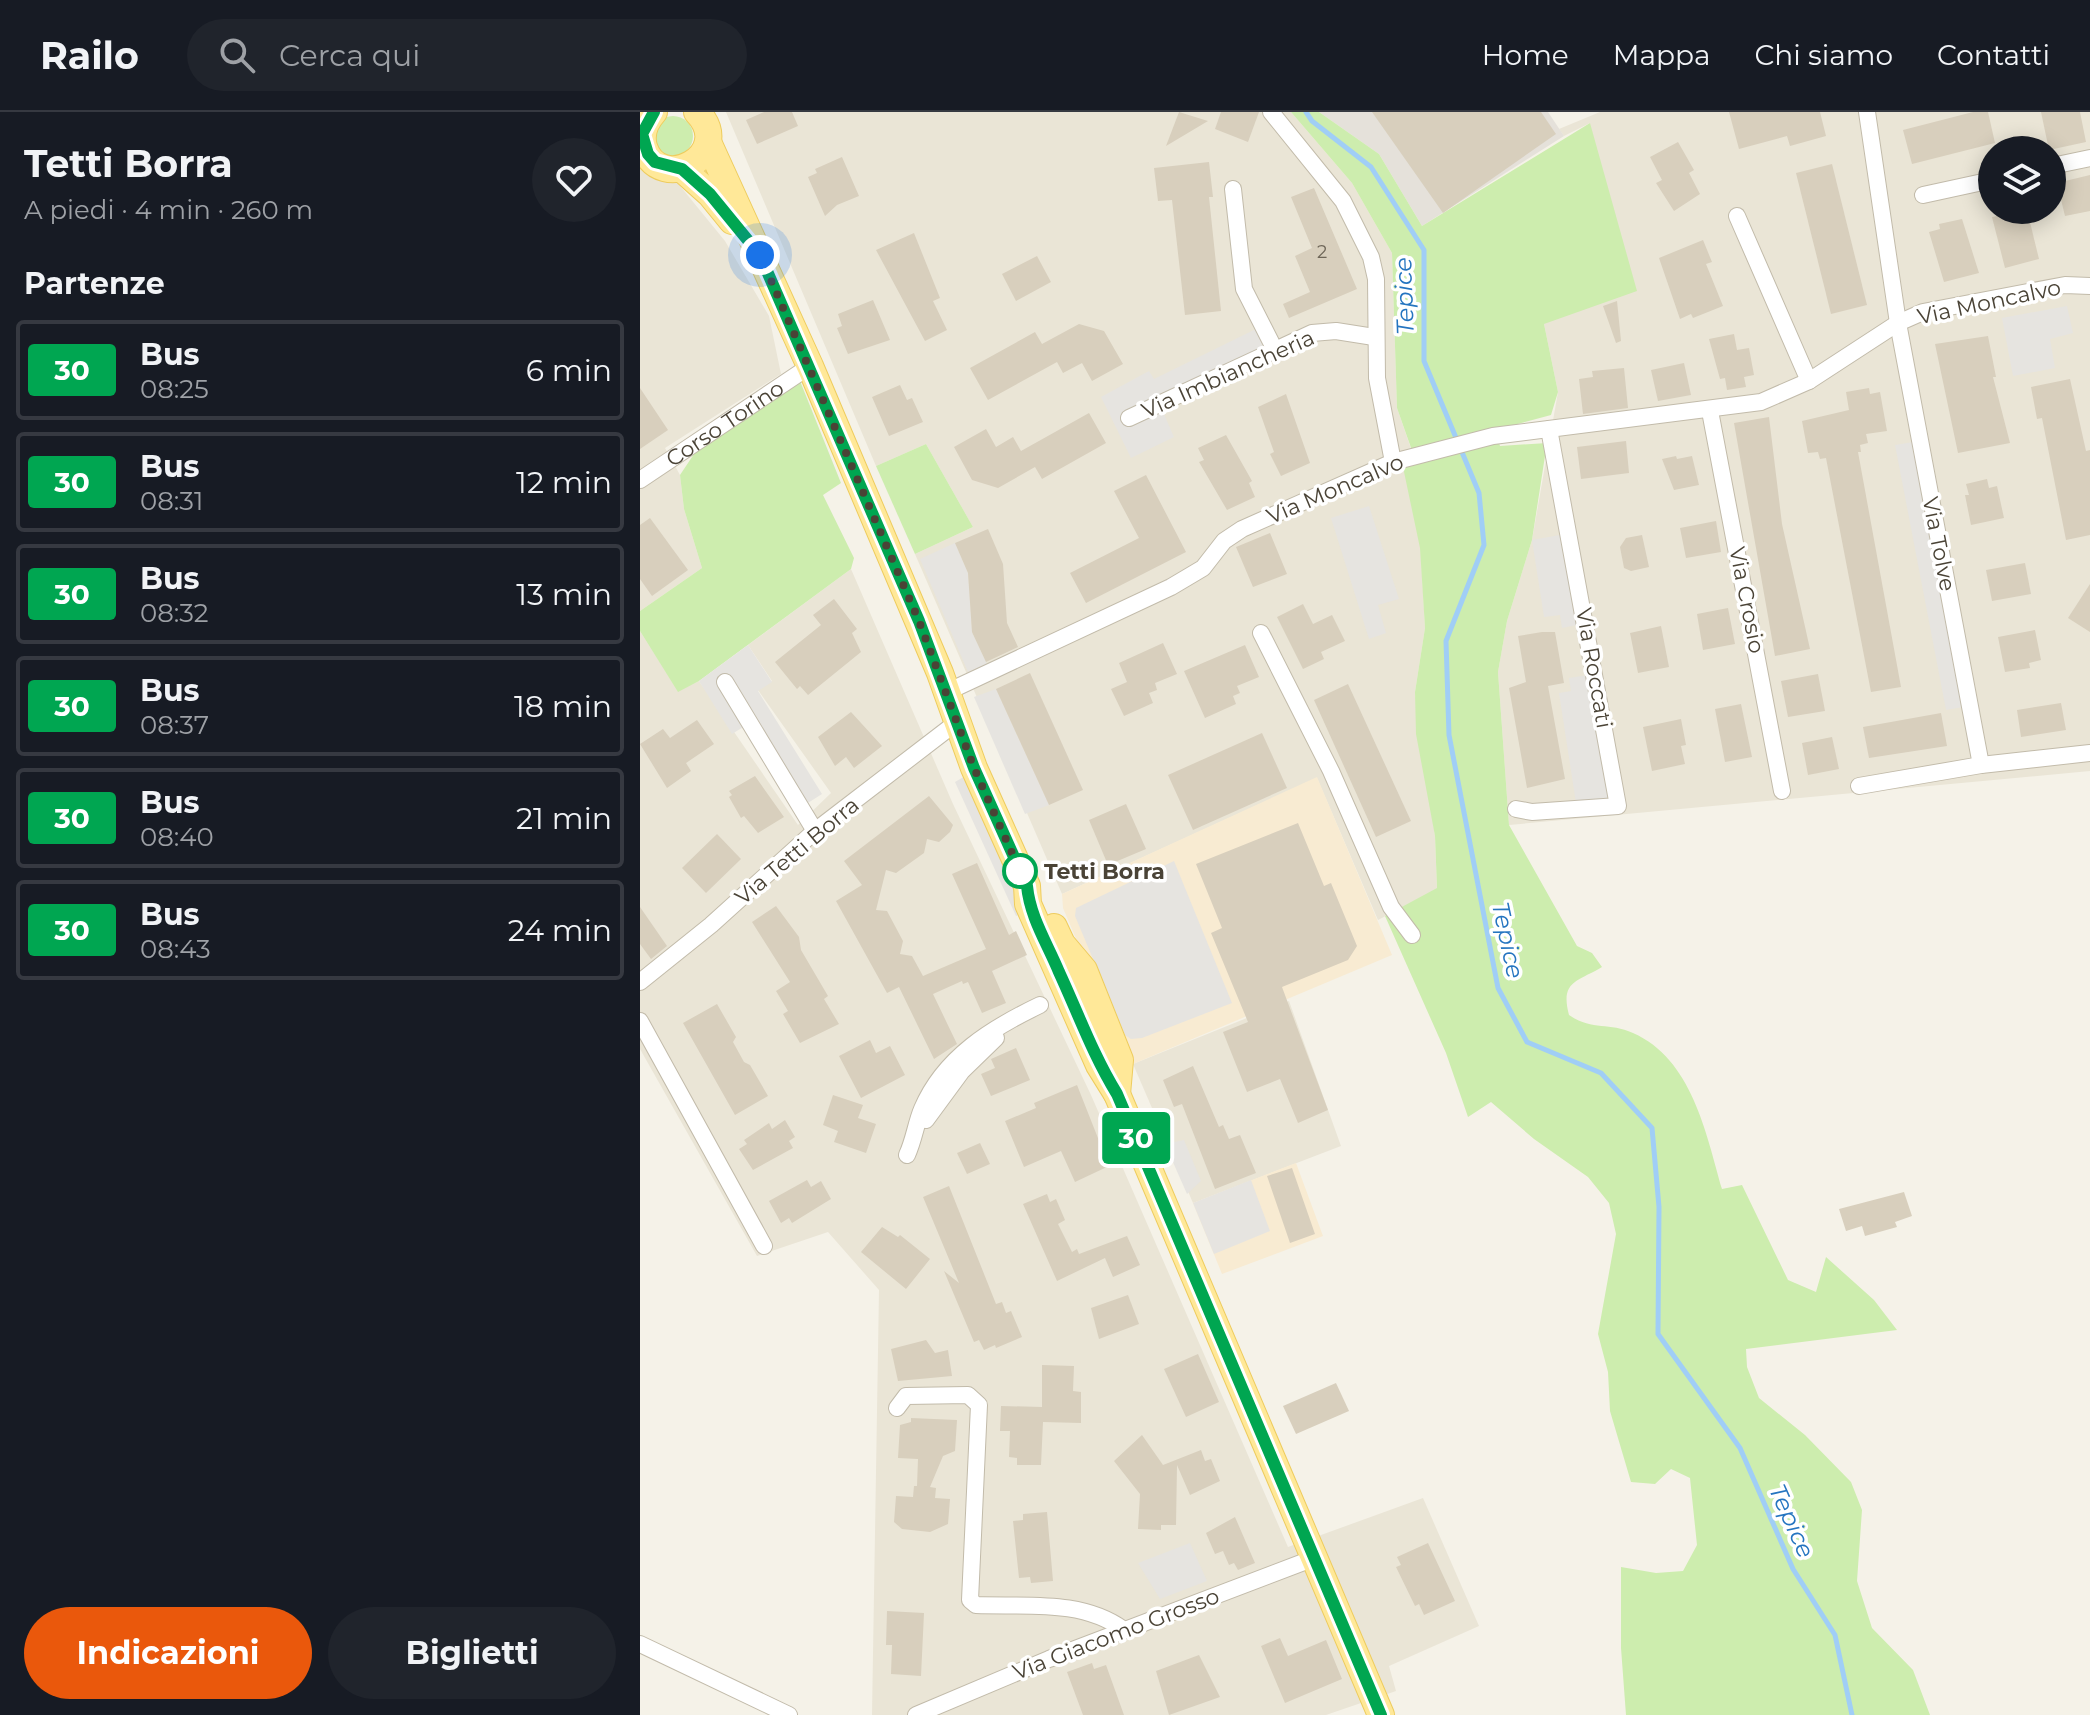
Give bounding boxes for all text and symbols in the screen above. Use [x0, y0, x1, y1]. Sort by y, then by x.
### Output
search box [187, 19, 747, 91]
text: Railo [40, 32, 139, 79]
icon: search [215, 33, 259, 77]
text: Cerca qui [279, 37, 420, 74]
text: Home [1482, 38, 1569, 72]
text: Mappa [1613, 38, 1710, 72]
text: Chi siamo [1754, 38, 1893, 72]
text: Contatti [1937, 38, 2050, 72]
map controls [1978, 136, 2066, 224]
button: layers [1978, 136, 2066, 224]
button: heart [532, 138, 616, 222]
text: Tetti Borra [24, 140, 233, 187]
text: A piedi · 4 min · 260 m [24, 194, 313, 226]
your location [740, 235, 780, 275]
house number: 2 [1317, 241, 1327, 263]
water label: Tepice [1388, 257, 1420, 335]
text: Partenze [24, 265, 165, 302]
street label: Via Moncalvo [1915, 274, 2063, 330]
street label: Via Imbiancheria [1137, 324, 1319, 424]
text: Bus [140, 336, 200, 373]
text: 6 min [526, 352, 612, 389]
text: 30 [54, 353, 90, 387]
text: 08:25 [140, 373, 209, 405]
street label: Corso Torino [661, 374, 789, 472]
text: Bus [140, 448, 200, 485]
street label: Via Moncalvo [1263, 448, 1407, 530]
text: 12 min [516, 464, 612, 501]
text: 30 [54, 465, 90, 499]
text: 08:31 [140, 485, 203, 517]
street label: Via Tolve [1917, 494, 1961, 594]
street label: Via Crosio [1723, 544, 1771, 656]
text: Bus [140, 560, 200, 597]
text: 13 min [516, 576, 612, 613]
text: 30 [54, 577, 90, 611]
text: 08:32 [140, 597, 209, 629]
street label: Via Roccati [1570, 606, 1618, 730]
text: Bus [140, 672, 200, 709]
text: 18 min [514, 688, 612, 725]
text: 30 [54, 689, 90, 723]
text: 08:37 [140, 709, 209, 741]
text: Bus [140, 784, 200, 821]
street label: Via Tetti Borra [730, 791, 864, 911]
text: 21 min [516, 800, 612, 837]
text: 30 [54, 801, 90, 835]
text: 08:40 [140, 821, 214, 853]
marker: Tetti Borra [1003, 854, 1037, 888]
place label: Tetti Borra [1044, 858, 1165, 885]
text: Bus [140, 896, 200, 933]
water label: Tepice [1486, 899, 1530, 981]
text: 24 min [508, 912, 612, 949]
text: 30 [54, 913, 90, 947]
text: 08:43 [140, 933, 211, 965]
line badge: 30 [1100, 1112, 1172, 1164]
text: 30 [1118, 1121, 1154, 1155]
water label: Tepice [1763, 1480, 1821, 1562]
street label: Via Giacomo Grosso [1009, 1582, 1223, 1686]
button: Indicazioni [24, 1607, 312, 1699]
button: Biglietti [328, 1607, 616, 1699]

